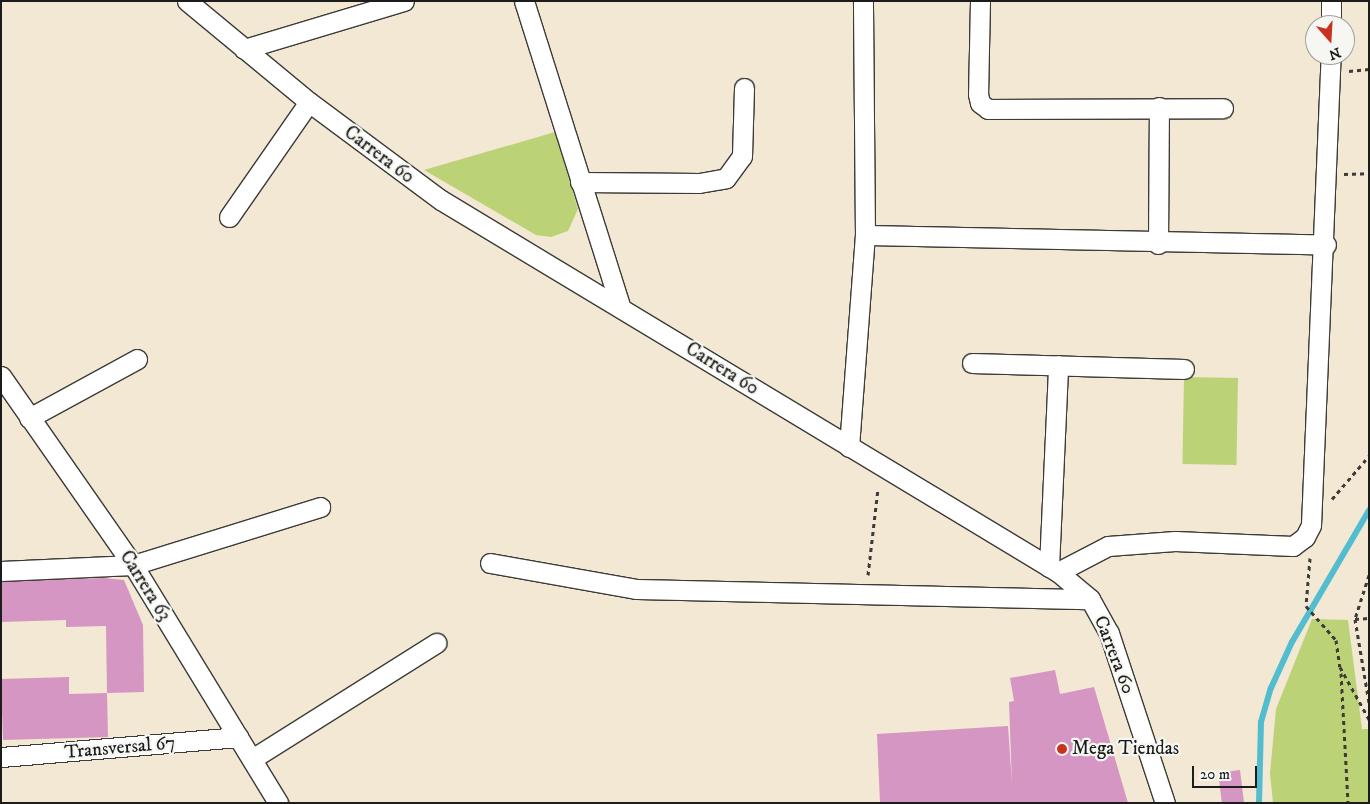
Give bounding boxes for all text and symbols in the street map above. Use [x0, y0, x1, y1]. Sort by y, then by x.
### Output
north arrow [1305, 15, 1355, 65]
text: N [1326, 43, 1343, 64]
street label: Carrera 60 [339, 121, 419, 189]
street label: Carrera 60 [681, 338, 763, 400]
street label: Carrera 63 [114, 547, 176, 625]
street label: Carrera 60 [1089, 613, 1139, 697]
street label: Transversal 67 [64, 732, 176, 764]
place label: Mega Tiendas [1072, 738, 1179, 760]
marker: Mega Tiendas [1056, 743, 1068, 755]
scale bar [1195, 756, 1260, 788]
text: 20 m [1200, 765, 1230, 784]

